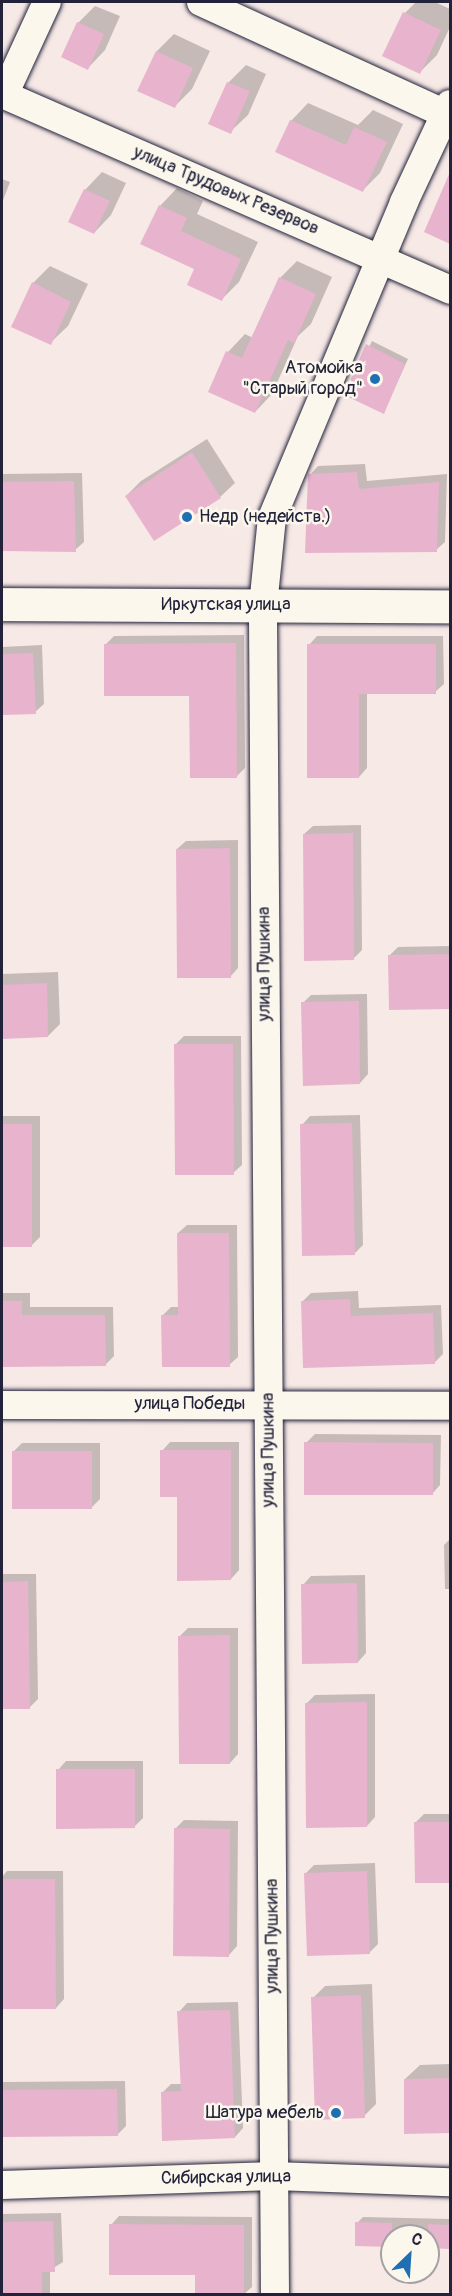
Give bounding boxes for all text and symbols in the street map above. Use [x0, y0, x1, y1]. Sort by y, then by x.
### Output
street label: улица Трудовых Резервов [130, 142, 322, 240]
place label: Атомойка "Старый город" [243, 358, 363, 400]
marker: Атомойка "Старый город" [368, 372, 382, 386]
place label: Недр (недейств.) [199, 506, 331, 528]
marker: Недр (недейств.) [180, 510, 194, 524]
street label: Иркутская улица [161, 594, 291, 616]
street label: улица Пушкина [254, 907, 276, 1021]
street label: улица Победы [135, 1393, 245, 1415]
street label: улица Пушкина [258, 1393, 280, 1507]
street label: улица Пушкина [262, 1879, 284, 1993]
place label: Шатура мебель [206, 2102, 324, 2124]
marker: Шатура мебель [329, 2106, 343, 2120]
street label: Сибирская улица [161, 2166, 291, 2190]
north arrow [380, 2224, 440, 2284]
text: С [408, 2228, 425, 2251]

